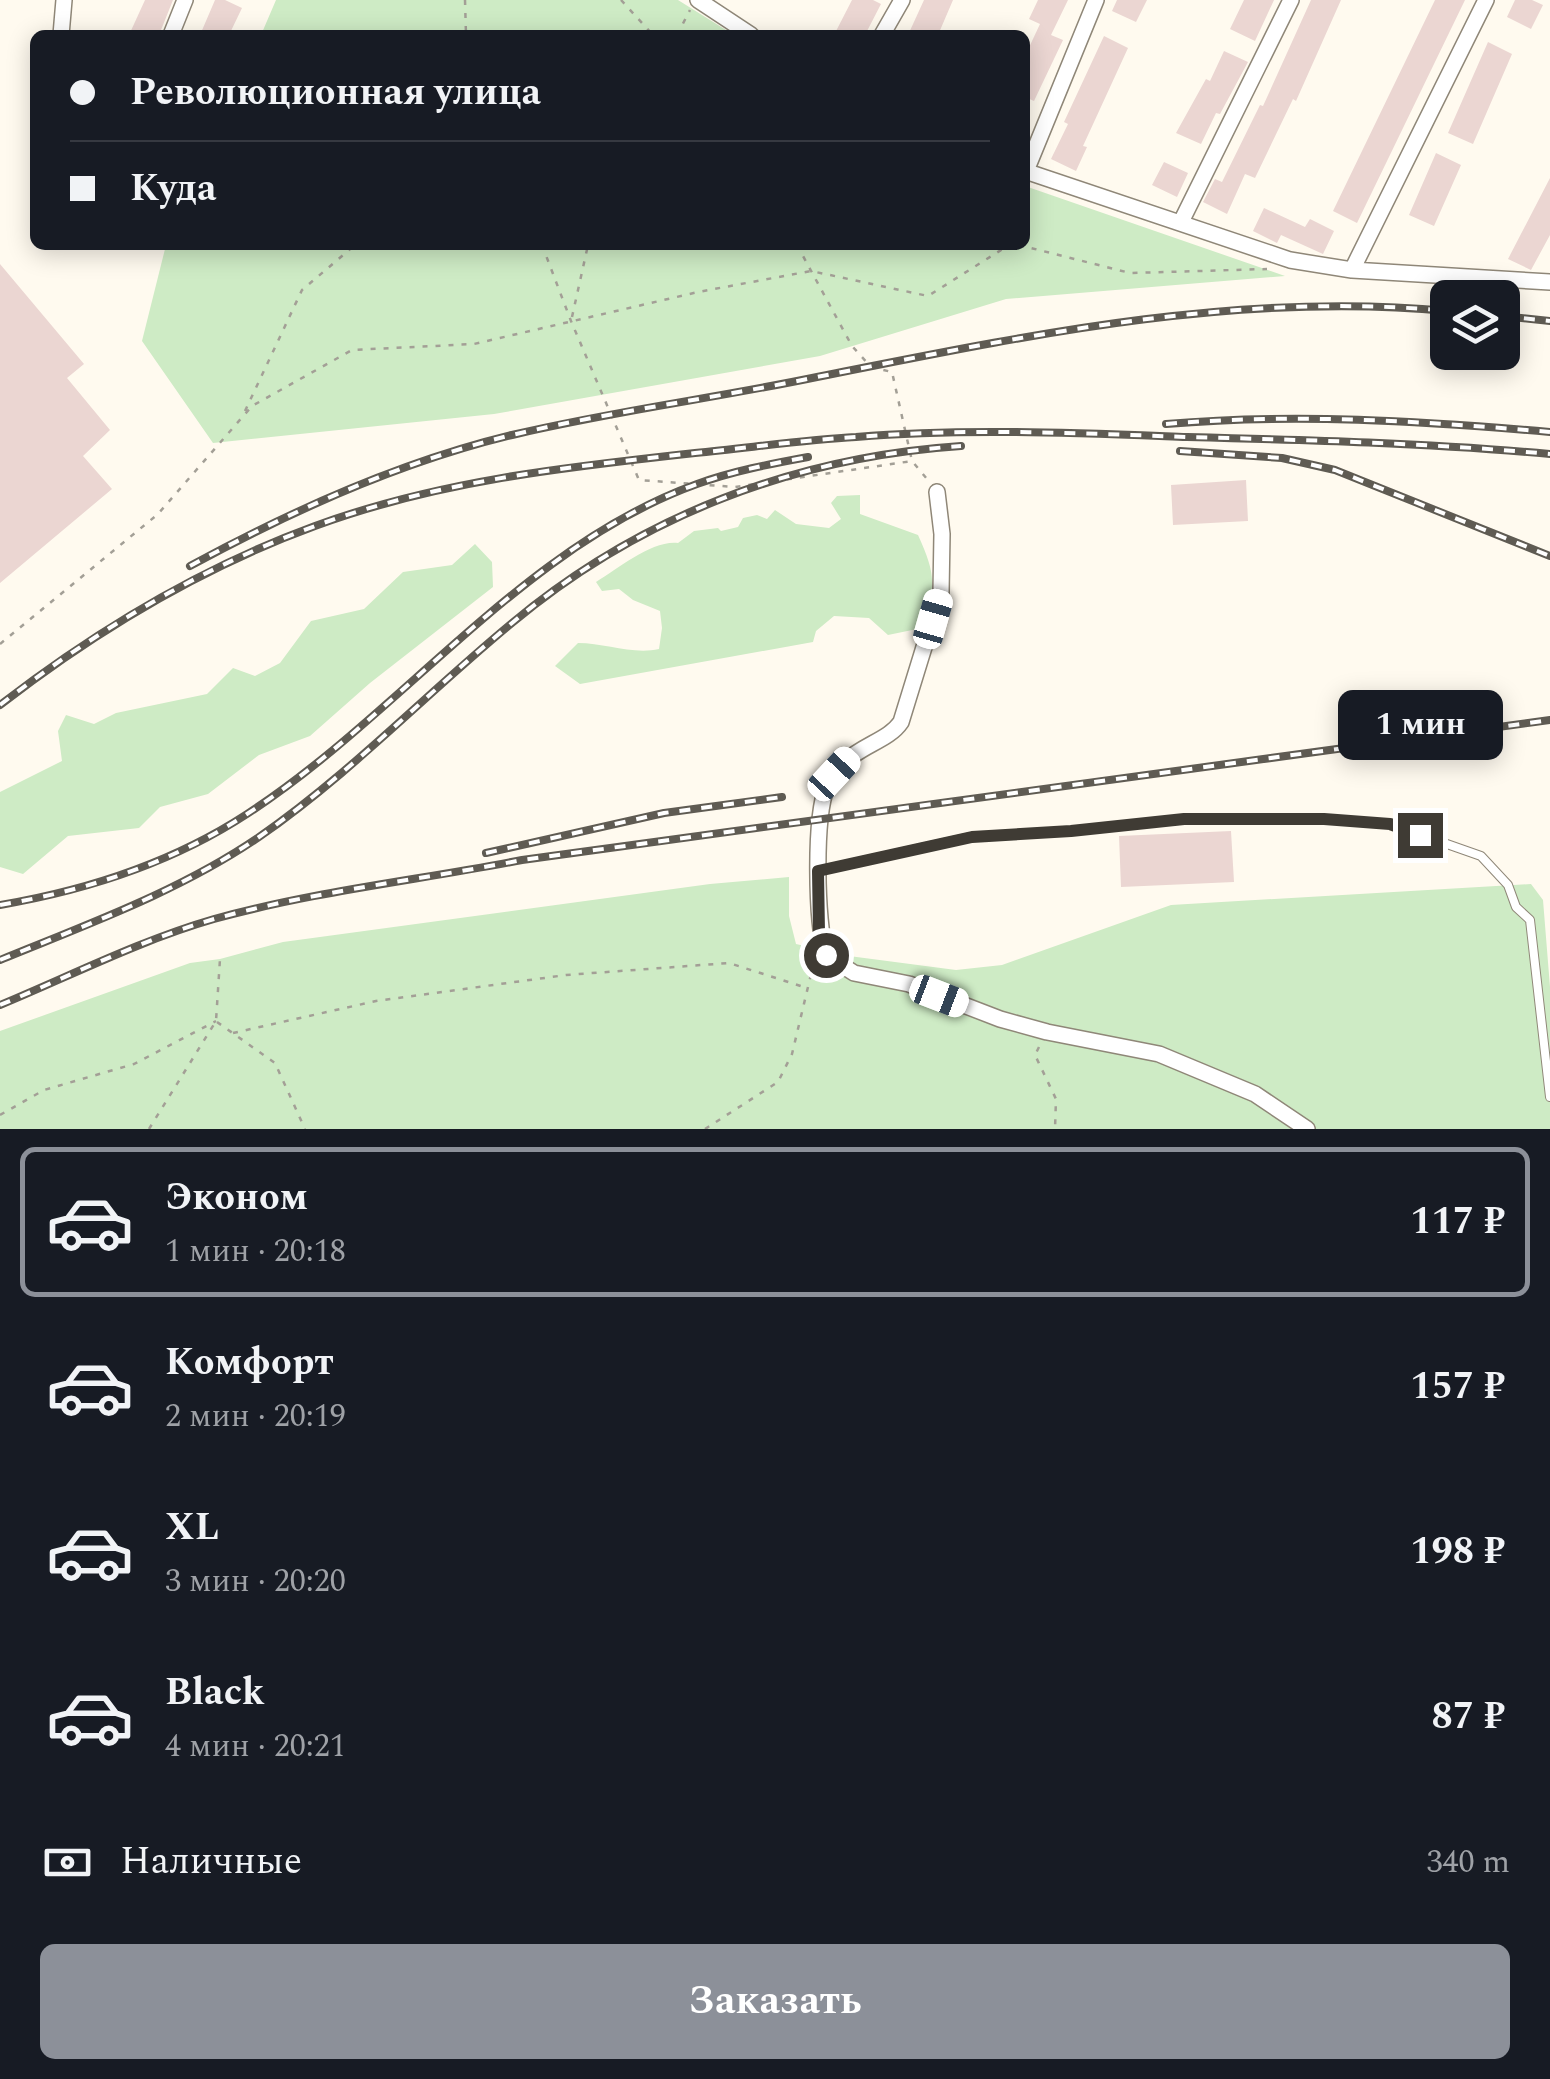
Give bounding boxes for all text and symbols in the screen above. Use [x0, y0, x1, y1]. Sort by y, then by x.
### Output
text: Революционная улица [130, 64, 541, 122]
text: Куда [130, 160, 217, 218]
map controls [1430, 280, 1520, 370]
button: layers [1430, 280, 1520, 370]
car [910, 586, 956, 652]
callout: 1 мин [1338, 690, 1502, 760]
text: 1 мин [1375, 700, 1466, 749]
car [803, 742, 865, 806]
route end [1398, 813, 1443, 858]
route start [804, 933, 849, 978]
car [906, 971, 972, 1021]
text: Эконом [165, 1169, 308, 1227]
icon: car [45, 1177, 135, 1267]
text: 117 ₽ [1410, 1193, 1505, 1251]
text: 1 мин · 20:18 [165, 1227, 346, 1276]
text: Комфорт [165, 1334, 334, 1392]
icon: car [45, 1342, 135, 1432]
text: 157 ₽ [1410, 1358, 1505, 1416]
text: 2 мин · 20:19 [165, 1392, 346, 1441]
text: XL [165, 1499, 219, 1557]
icon: car [45, 1507, 135, 1597]
text: 198 ₽ [1410, 1523, 1505, 1581]
text: 3 мин · 20:20 [165, 1557, 346, 1606]
text: Black [165, 1664, 265, 1722]
icon: car [45, 1672, 135, 1762]
text: 87 ₽ [1432, 1688, 1505, 1746]
text: 4 мин · 20:21 [165, 1722, 346, 1771]
text: Наличные [120, 1833, 302, 1891]
icon: cash [40, 1835, 95, 1890]
text: 340 m [1426, 1838, 1510, 1887]
button: Заказать [40, 1944, 1510, 2059]

